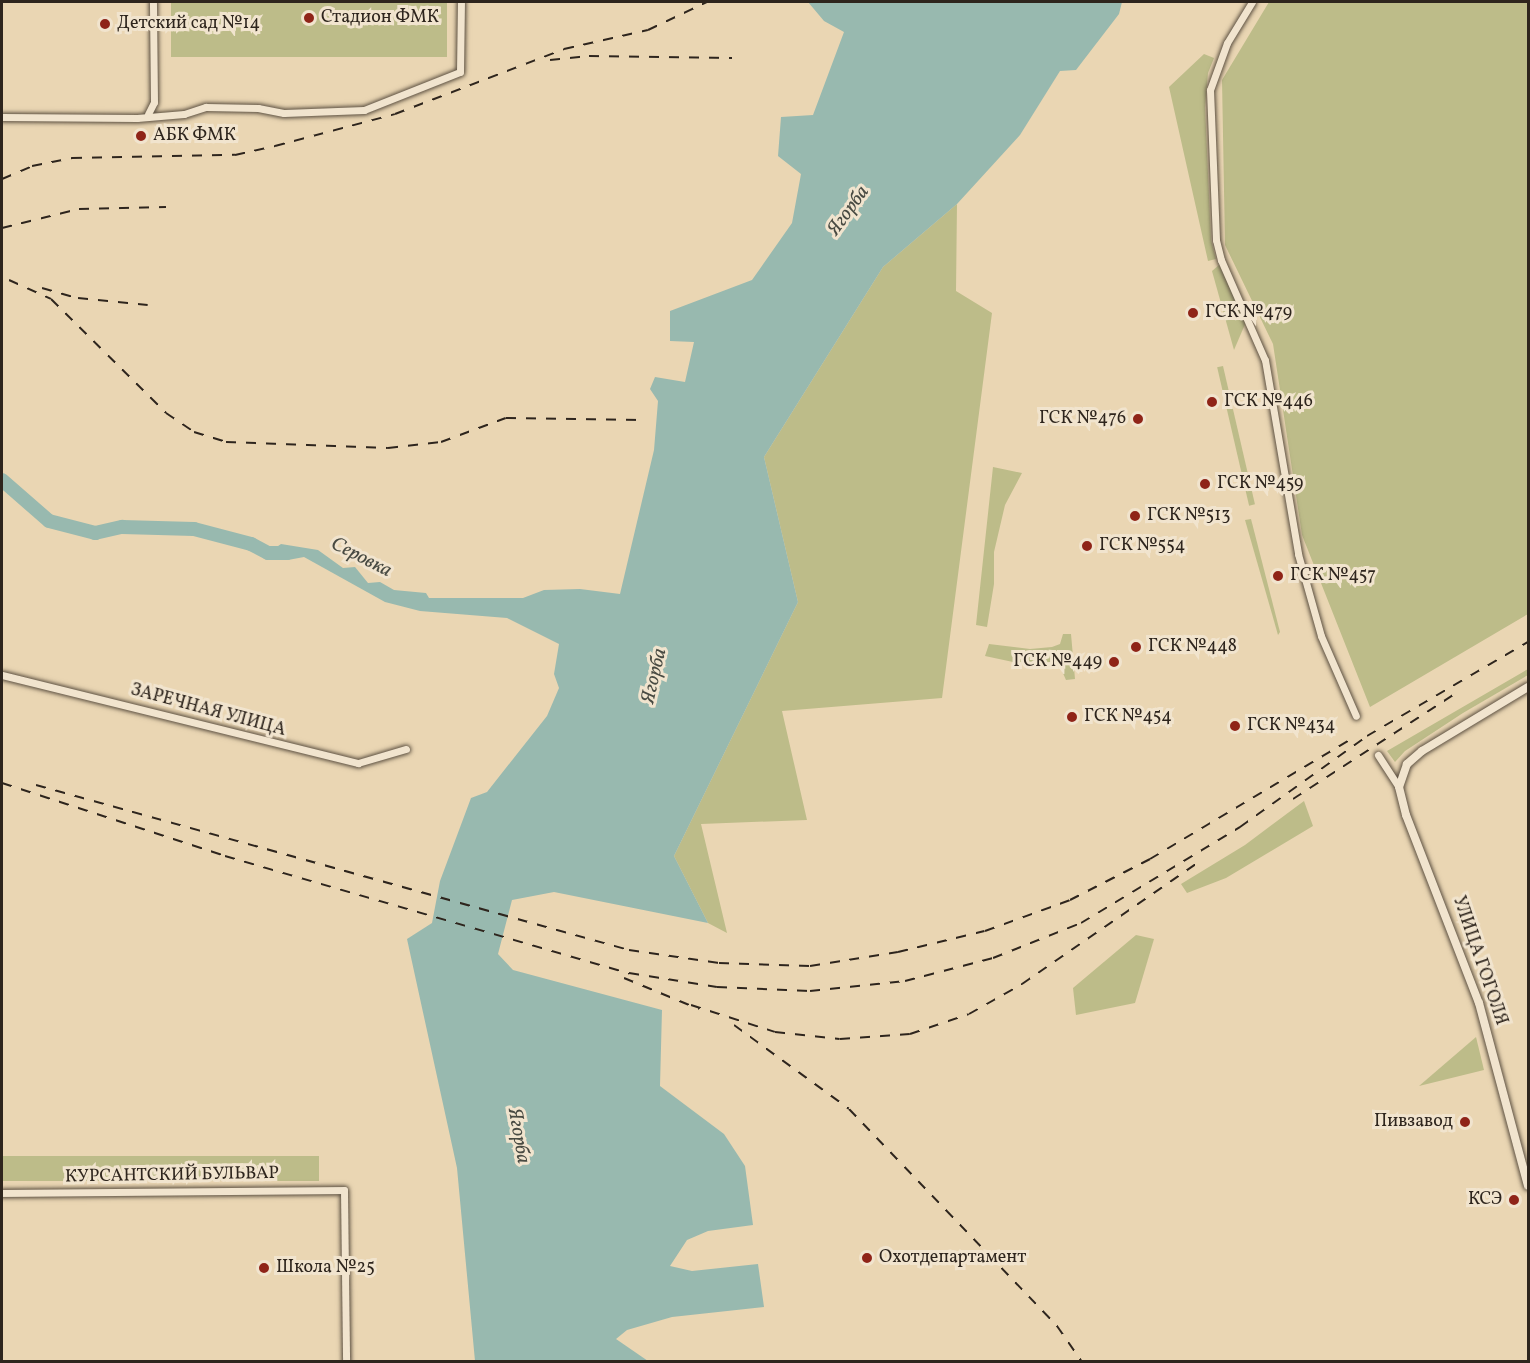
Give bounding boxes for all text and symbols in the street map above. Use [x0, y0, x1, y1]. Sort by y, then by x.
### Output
place label: Стадион ФМК [321, 7, 439, 29]
marker: Стадион ФМК [302, 11, 316, 25]
place label: Детский сад №14 [117, 13, 260, 35]
marker: Детский сад №14 [98, 17, 112, 31]
place label: АБК ФМК [153, 125, 236, 147]
marker: АБК ФМК [134, 129, 148, 143]
water label: Ягорба [823, 181, 875, 241]
place label: ГСК №479 [1205, 302, 1292, 324]
marker: ГСК №479 [1186, 306, 1200, 320]
place label: ГСК №446 [1224, 391, 1313, 413]
marker: ГСК №446 [1205, 395, 1219, 409]
place label: ГСК №476 [1039, 408, 1126, 430]
marker: ГСК №476 [1131, 412, 1145, 426]
place label: ГСК №459 [1217, 473, 1303, 495]
marker: ГСК №459 [1198, 477, 1212, 491]
place label: ГСК №513 [1147, 505, 1230, 527]
marker: ГСК №513 [1128, 509, 1142, 523]
water label: Серовка [326, 532, 396, 584]
place label: ГСК №554 [1099, 535, 1186, 557]
marker: ГСК №554 [1080, 539, 1094, 553]
place label: ГСК №457 [1290, 565, 1376, 587]
marker: ГСК №457 [1271, 569, 1285, 583]
place label: ГСК №448 [1148, 636, 1237, 658]
marker: ГСК №448 [1129, 640, 1143, 654]
water label: Ягорба [637, 646, 673, 706]
place label: ГСК №449 [1013, 651, 1102, 673]
marker: ГСК №449 [1107, 655, 1121, 669]
street label: ЗАРЕЧНАЯ УЛИЦА [128, 680, 288, 742]
place label: ГСК №454 [1084, 706, 1172, 728]
marker: ГСК №454 [1065, 710, 1079, 724]
place label: ГСК №434 [1247, 715, 1336, 737]
marker: ГСК №434 [1228, 719, 1242, 733]
street label: УЛИЦА ГОГОЛЯ [1447, 893, 1511, 1029]
water label: Ягорба [501, 1106, 535, 1166]
place label: Пивзавод [1374, 1111, 1453, 1133]
marker: Пивзавод [1458, 1115, 1472, 1129]
street label: КУРСАНТСКИЙ БУЛЬВАР [65, 1163, 279, 1189]
place label: КСЭ [1468, 1189, 1502, 1211]
marker: КСЭ [1507, 1193, 1521, 1207]
place label: Охотдепартамент [879, 1247, 1026, 1269]
marker: Охотдепартамент [860, 1251, 874, 1265]
place label: Школа №25 [276, 1257, 375, 1279]
marker: Школа №25 [257, 1261, 271, 1275]

